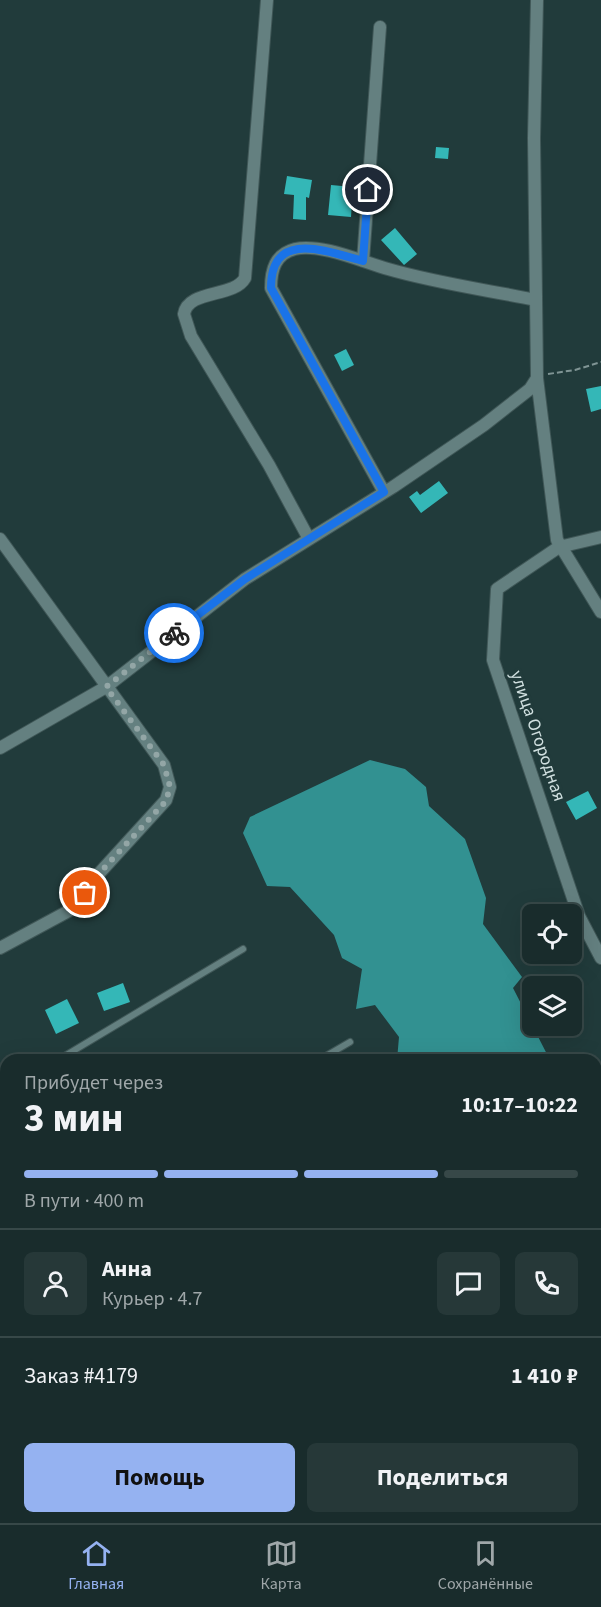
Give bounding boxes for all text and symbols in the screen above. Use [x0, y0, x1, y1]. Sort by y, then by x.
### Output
pin [342, 164, 393, 215]
icon: home [351, 173, 384, 206]
courier [144, 603, 204, 663]
icon: bike [158, 617, 191, 650]
street label: улица Огородная [504, 667, 572, 805]
pin [59, 867, 110, 918]
icon: bag [68, 876, 101, 909]
map controls [522, 904, 582, 1036]
button: locate [522, 904, 582, 964]
button: layers [522, 976, 582, 1036]
text: Прибудет через [24, 1069, 163, 1097]
text: 10:17–10:22 [461, 1089, 578, 1121]
text: 3 мин [24, 1091, 124, 1147]
text: В пути · 400 m [24, 1187, 144, 1215]
button: person [24, 1252, 87, 1315]
button: chat [437, 1252, 500, 1315]
button: phone [515, 1252, 578, 1315]
text: Анна [102, 1253, 152, 1285]
text: Курьер · 4.7 [102, 1285, 202, 1313]
text: Заказ #4179 [24, 1360, 138, 1392]
text: 1 410 ₽ [511, 1360, 578, 1392]
button: Помощь [24, 1443, 295, 1512]
button: Поделиться [307, 1443, 578, 1512]
tab: Главная [68, 1537, 124, 1595]
tab: Карта [261, 1537, 302, 1595]
tab: Сохранённые [438, 1537, 533, 1595]

